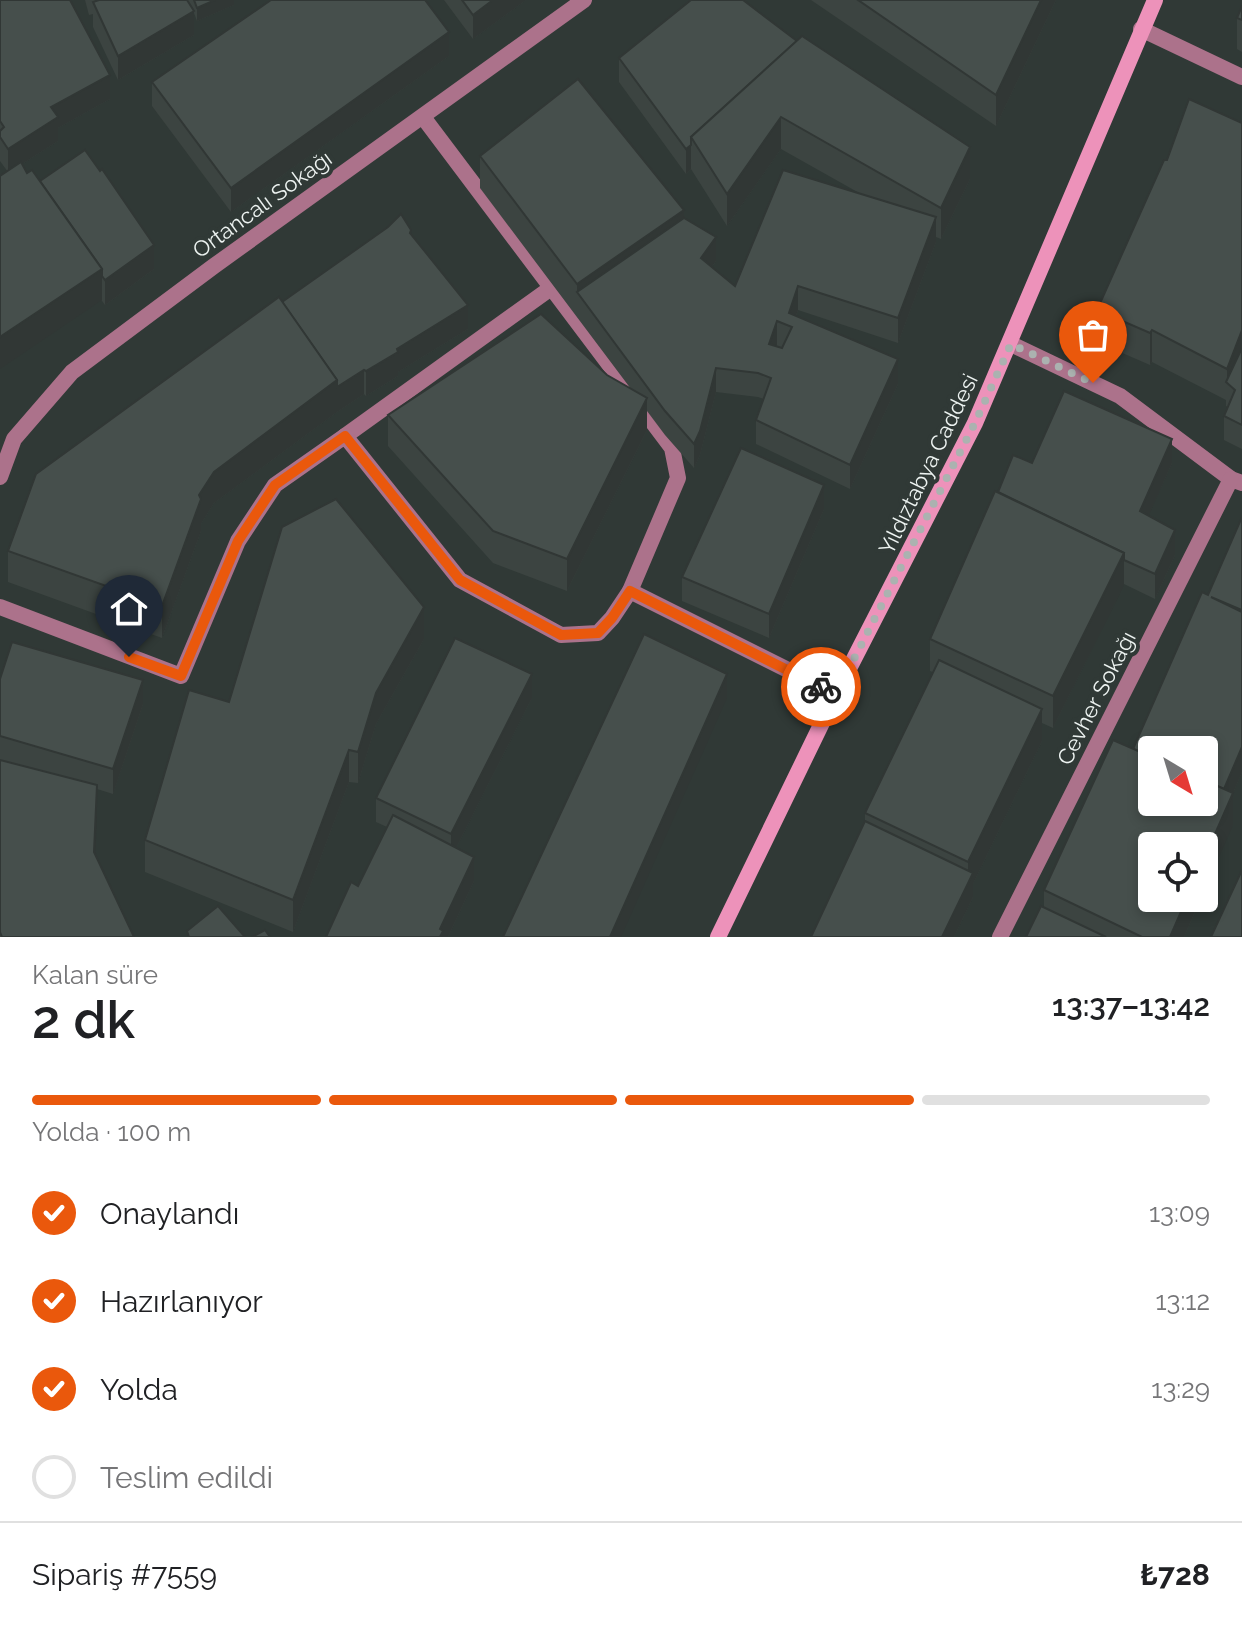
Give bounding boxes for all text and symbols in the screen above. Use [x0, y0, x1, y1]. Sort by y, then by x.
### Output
street label: Ortancalı Sokağı [188, 145, 336, 263]
pin [1059, 301, 1127, 383]
icon: bag [1071, 313, 1115, 357]
street label: Yıldıztabya Caddesi [873, 370, 983, 558]
pin [95, 575, 163, 657]
icon: home [107, 587, 151, 631]
street label: Cevher Sokağı [1051, 627, 1141, 769]
courier [781, 647, 861, 727]
icon: bike [799, 665, 843, 709]
north arrow [1138, 736, 1218, 816]
map controls [1138, 736, 1218, 912]
button: locate [1138, 832, 1218, 912]
text: Kalan süre [32, 960, 158, 990]
text: 13:37–13:42 [1052, 988, 1210, 1023]
text: 2 dk [32, 989, 135, 1050]
text: Yolda · 100 m [32, 1117, 191, 1147]
icon: check [32, 1191, 76, 1235]
text: Onaylandı [100, 1196, 239, 1231]
text: 13:09 [1149, 1198, 1210, 1228]
icon: check [32, 1279, 76, 1323]
text: Hazırlanıyor [100, 1284, 263, 1319]
text: 13:12 [1155, 1286, 1210, 1316]
icon: check [32, 1367, 76, 1411]
text: Yolda [100, 1372, 178, 1407]
text: 13:29 [1151, 1374, 1210, 1404]
text: Teslim edildi [100, 1460, 273, 1495]
text: Sipariş #7559 [32, 1557, 217, 1592]
text: ₺728 [1140, 1557, 1210, 1592]

